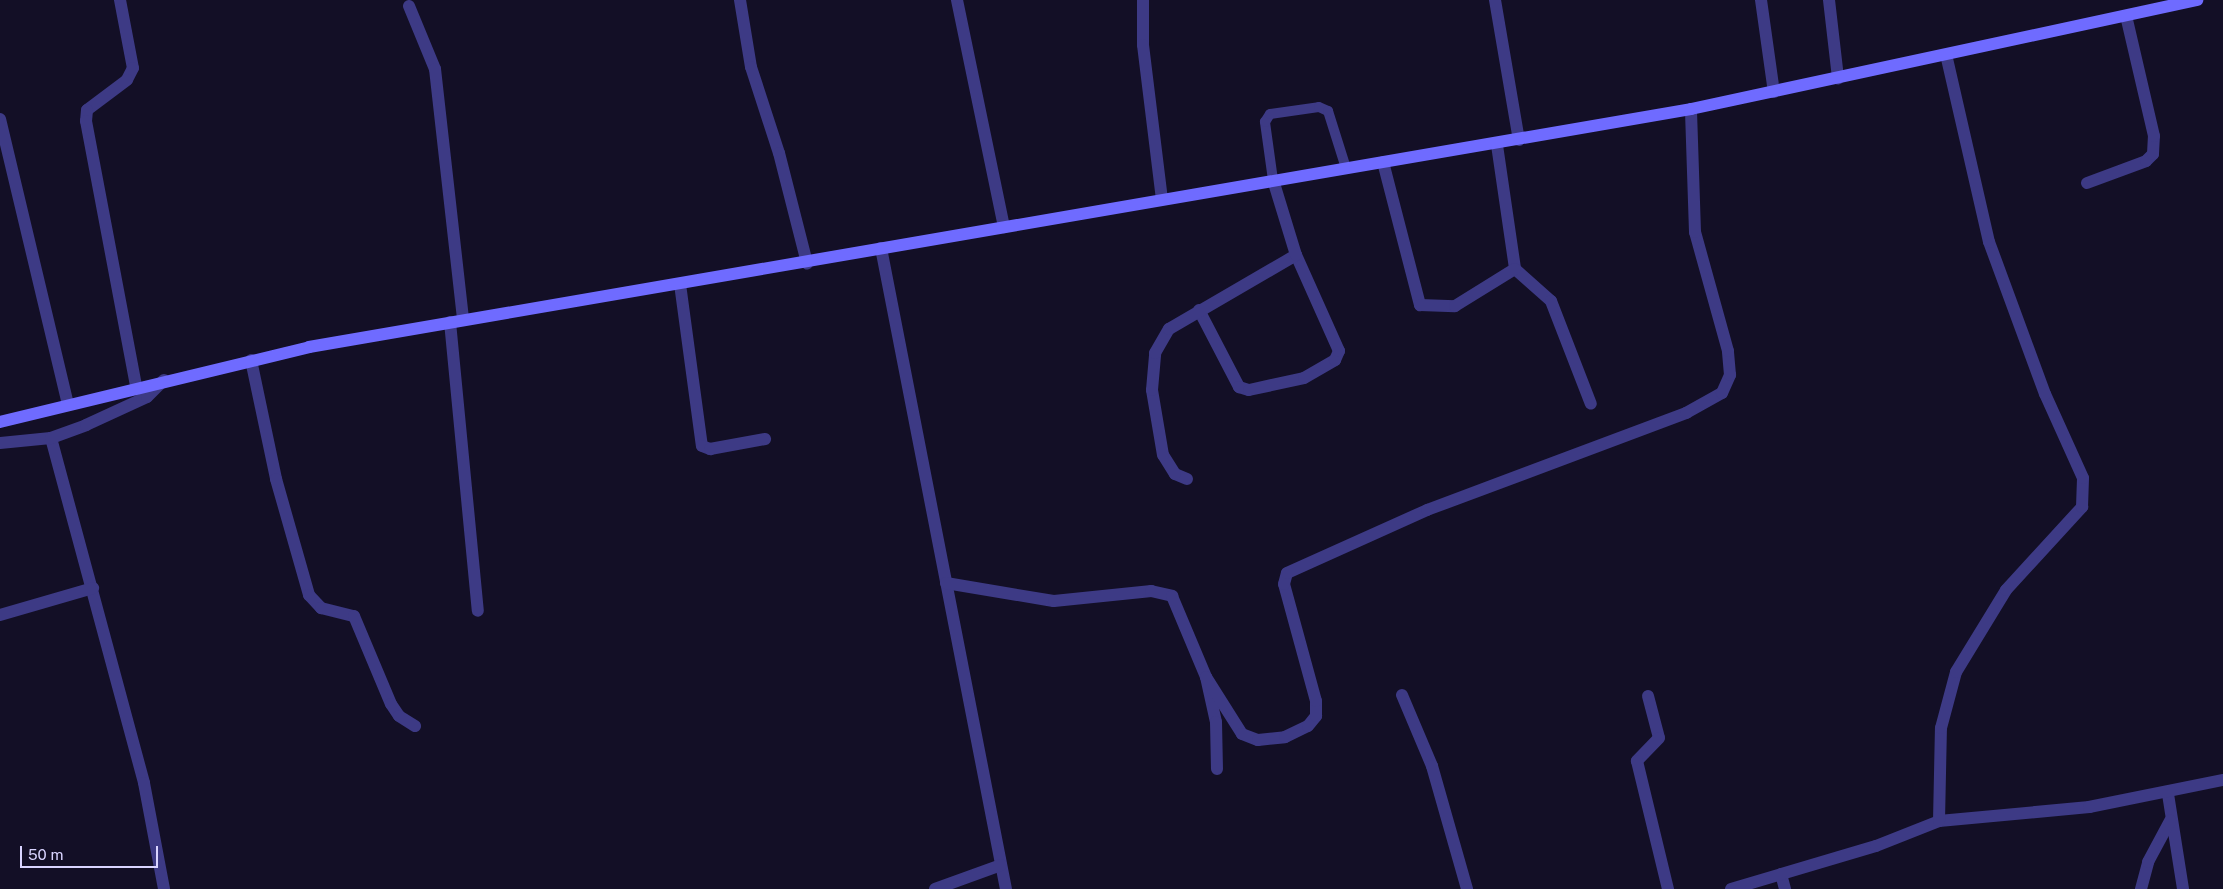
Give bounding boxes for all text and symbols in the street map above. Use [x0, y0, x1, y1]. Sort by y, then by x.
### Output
scale bar [22, 836, 160, 868]
text: 50 m [28, 846, 63, 863]

